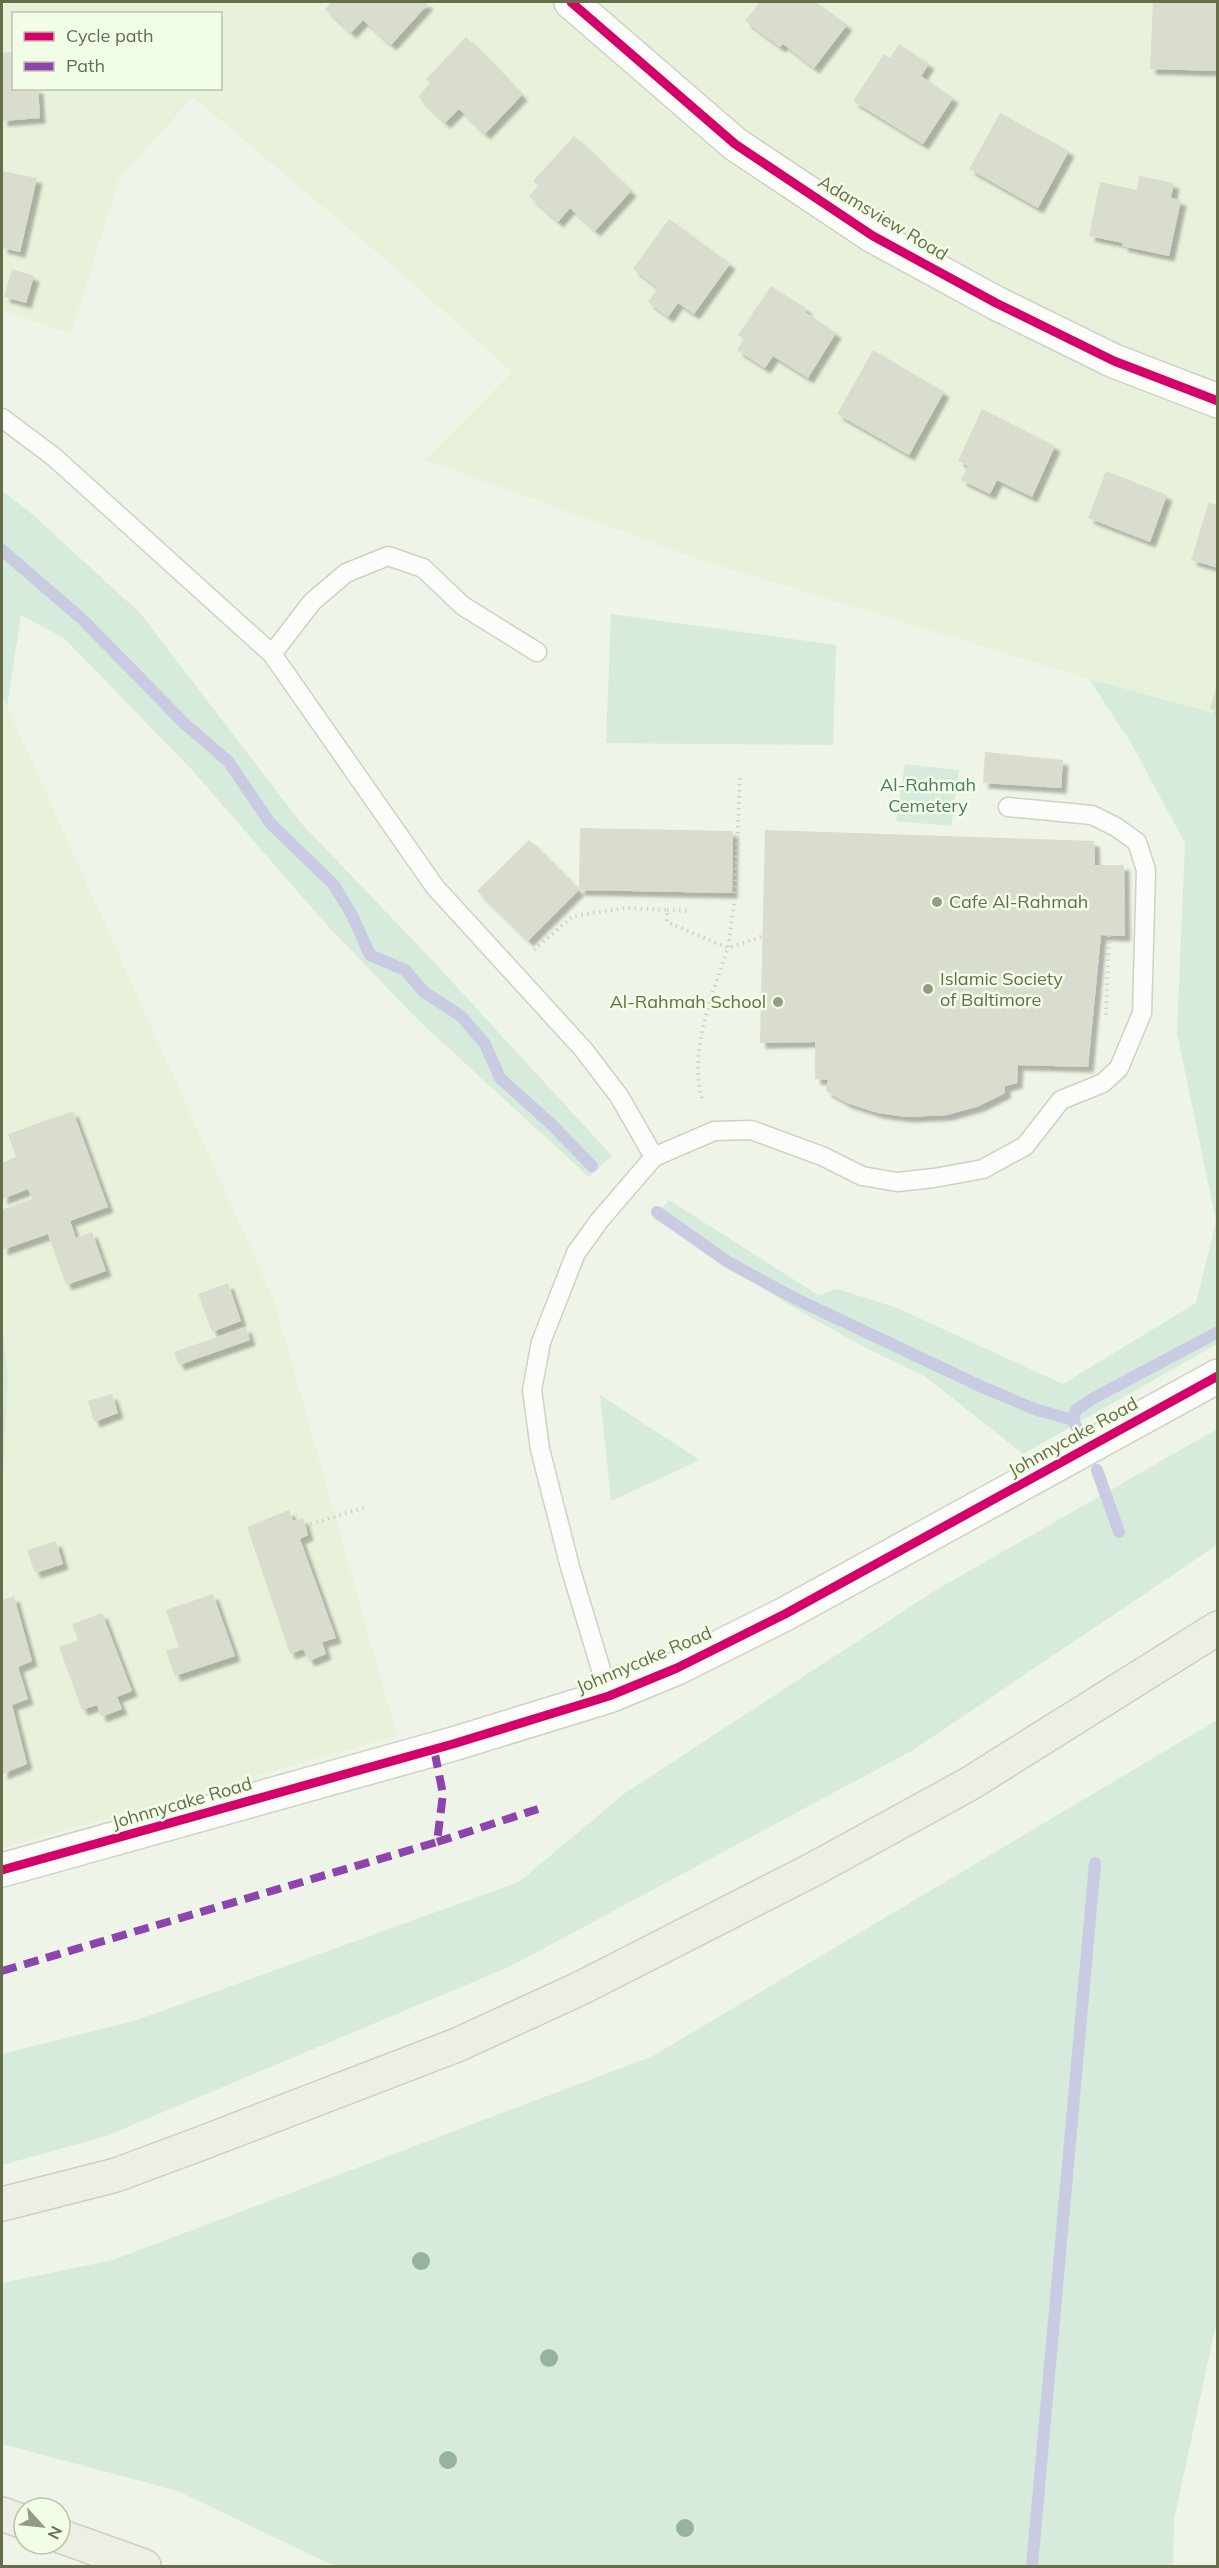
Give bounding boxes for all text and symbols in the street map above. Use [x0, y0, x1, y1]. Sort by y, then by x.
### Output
legend [12, 12, 222, 90]
text: Cycle path [66, 24, 153, 47]
text: Path [66, 54, 105, 77]
street label: Adamsview Road [814, 170, 952, 265]
park label: Al-Rahmah Cemetery [880, 773, 976, 817]
place label: Cafe Al-Rahmah [949, 890, 1088, 913]
marker: Cafe Al-Rahmah [930, 895, 944, 909]
place label: Islamic Society of Baltimore [940, 967, 1063, 1011]
marker: Islamic Society of Baltimore [921, 982, 935, 996]
place label: Al-Rahmah School [610, 990, 766, 1013]
marker: Al-Rahmah School [771, 995, 785, 1009]
street label: Johnnycake Road [1004, 1391, 1142, 1482]
street label: Johnnycake Road [573, 1621, 715, 1698]
street label: Johnnycake Road [109, 1772, 254, 1833]
north arrow [12, 2496, 72, 2556]
text: N [44, 2523, 67, 2543]

